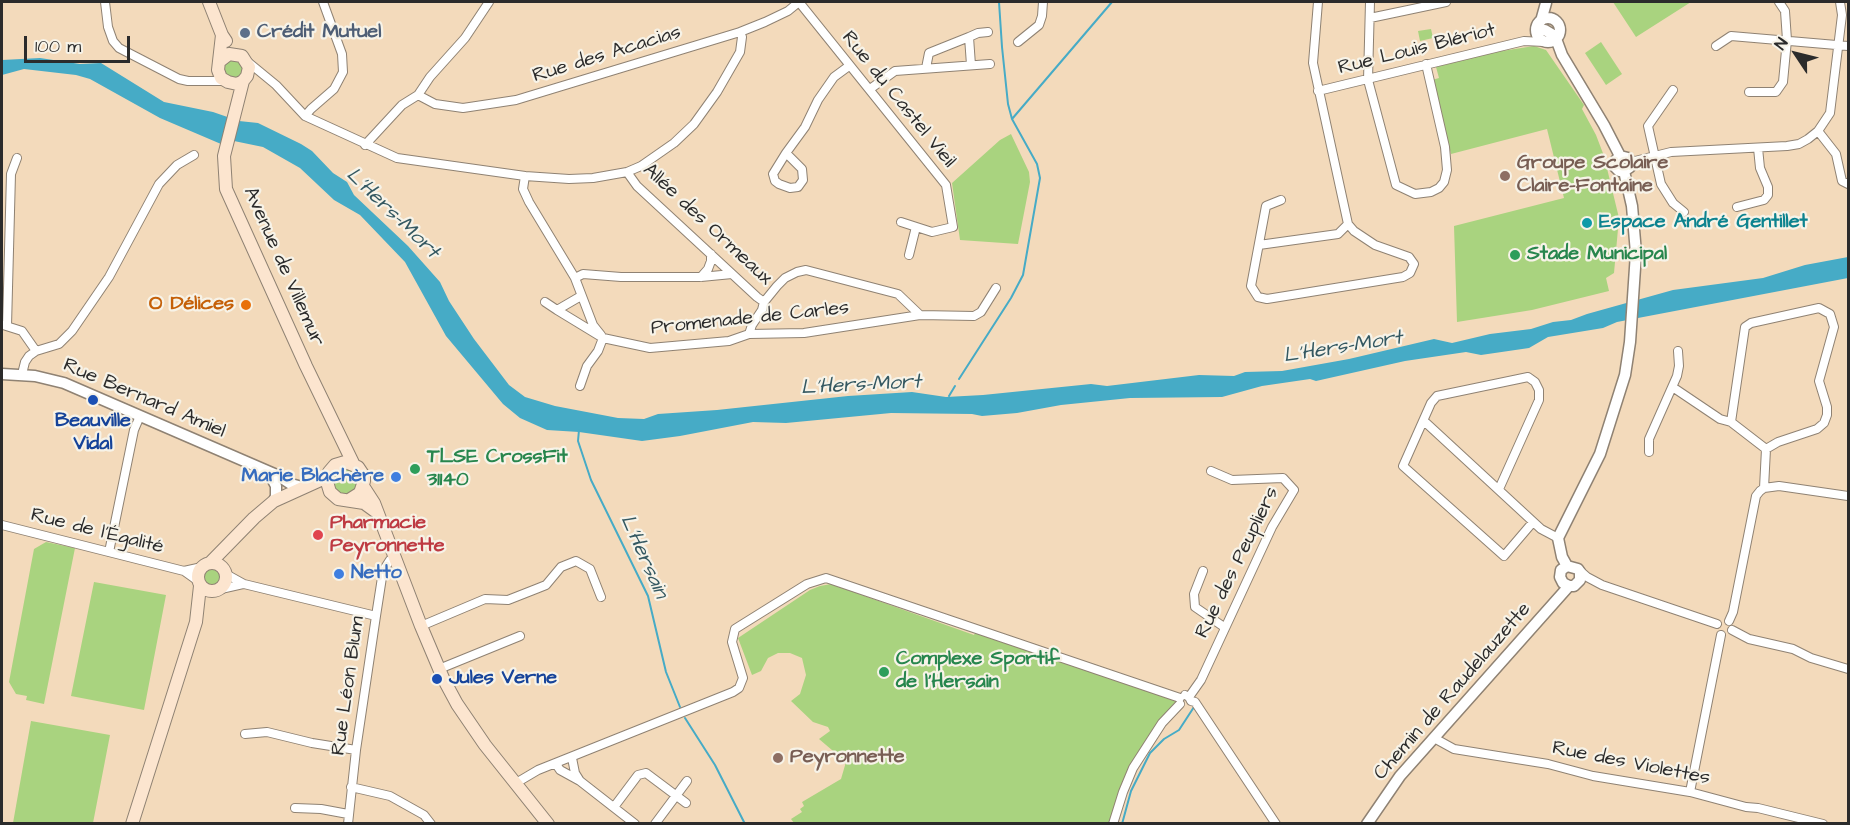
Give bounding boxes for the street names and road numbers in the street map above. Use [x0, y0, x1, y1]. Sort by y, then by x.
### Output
street label: Rue Louis Blériot [1336, 19, 1498, 81]
street label: Rue des Acacias [530, 21, 684, 89]
street label: Rue du Castel Vieil [836, 27, 960, 173]
street label: Allée des Ormeaux [637, 159, 777, 291]
street label: Avenue de Villemur [237, 184, 329, 350]
street label: Promenade de Carles [650, 297, 850, 341]
street label: Rue Bernard Amiel [59, 354, 229, 444]
street label: Rue des Peupliers [1191, 483, 1285, 643]
street label: Rue de l'Égalité [28, 504, 166, 560]
street label: Chemin de Raudelauzette [1369, 598, 1537, 786]
street label: Rue Léon Blum [327, 615, 371, 757]
street label: Rue des Violettes [1550, 737, 1712, 791]

